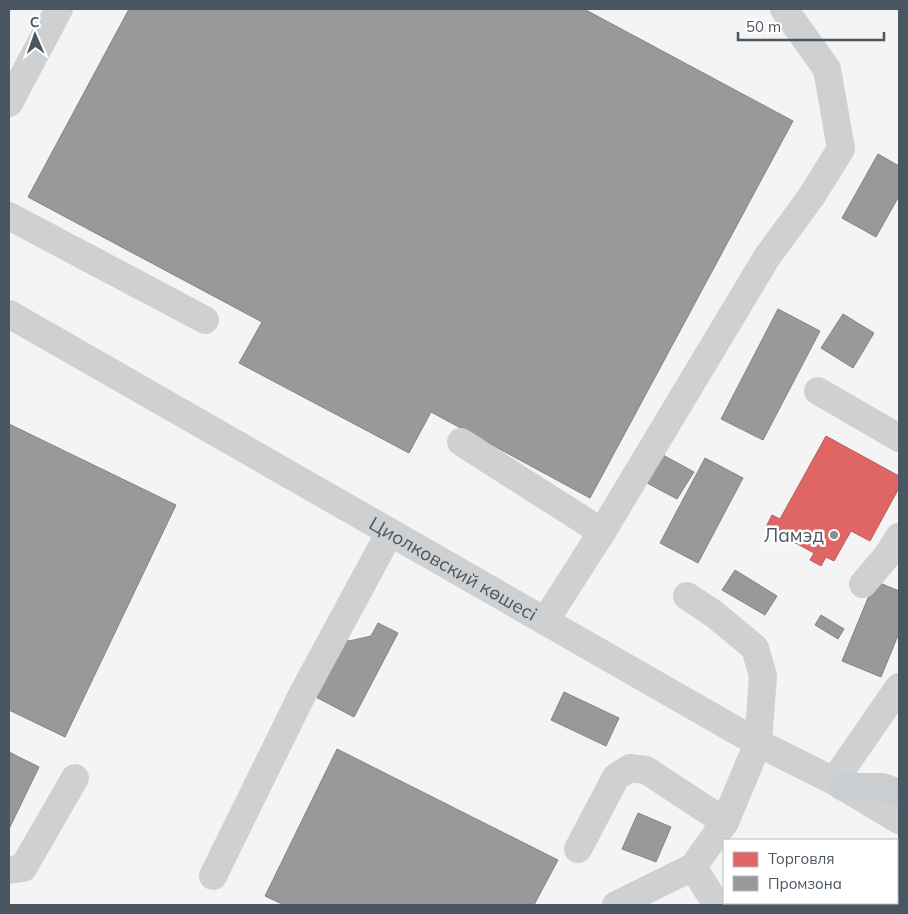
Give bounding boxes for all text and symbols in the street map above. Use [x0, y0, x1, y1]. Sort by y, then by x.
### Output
north arrow [10, 10, 60, 60]
scale bar [738, 10, 884, 42]
text: С [29, 13, 40, 31]
text: 50 m [746, 17, 781, 36]
street label: Циолковский көшесі [365, 511, 542, 626]
place label: Ламэд [764, 523, 824, 547]
marker: Ламэд [828, 529, 840, 541]
legend [723, 839, 898, 904]
text: Торговля [768, 849, 835, 868]
text: Промзона [768, 874, 842, 893]

